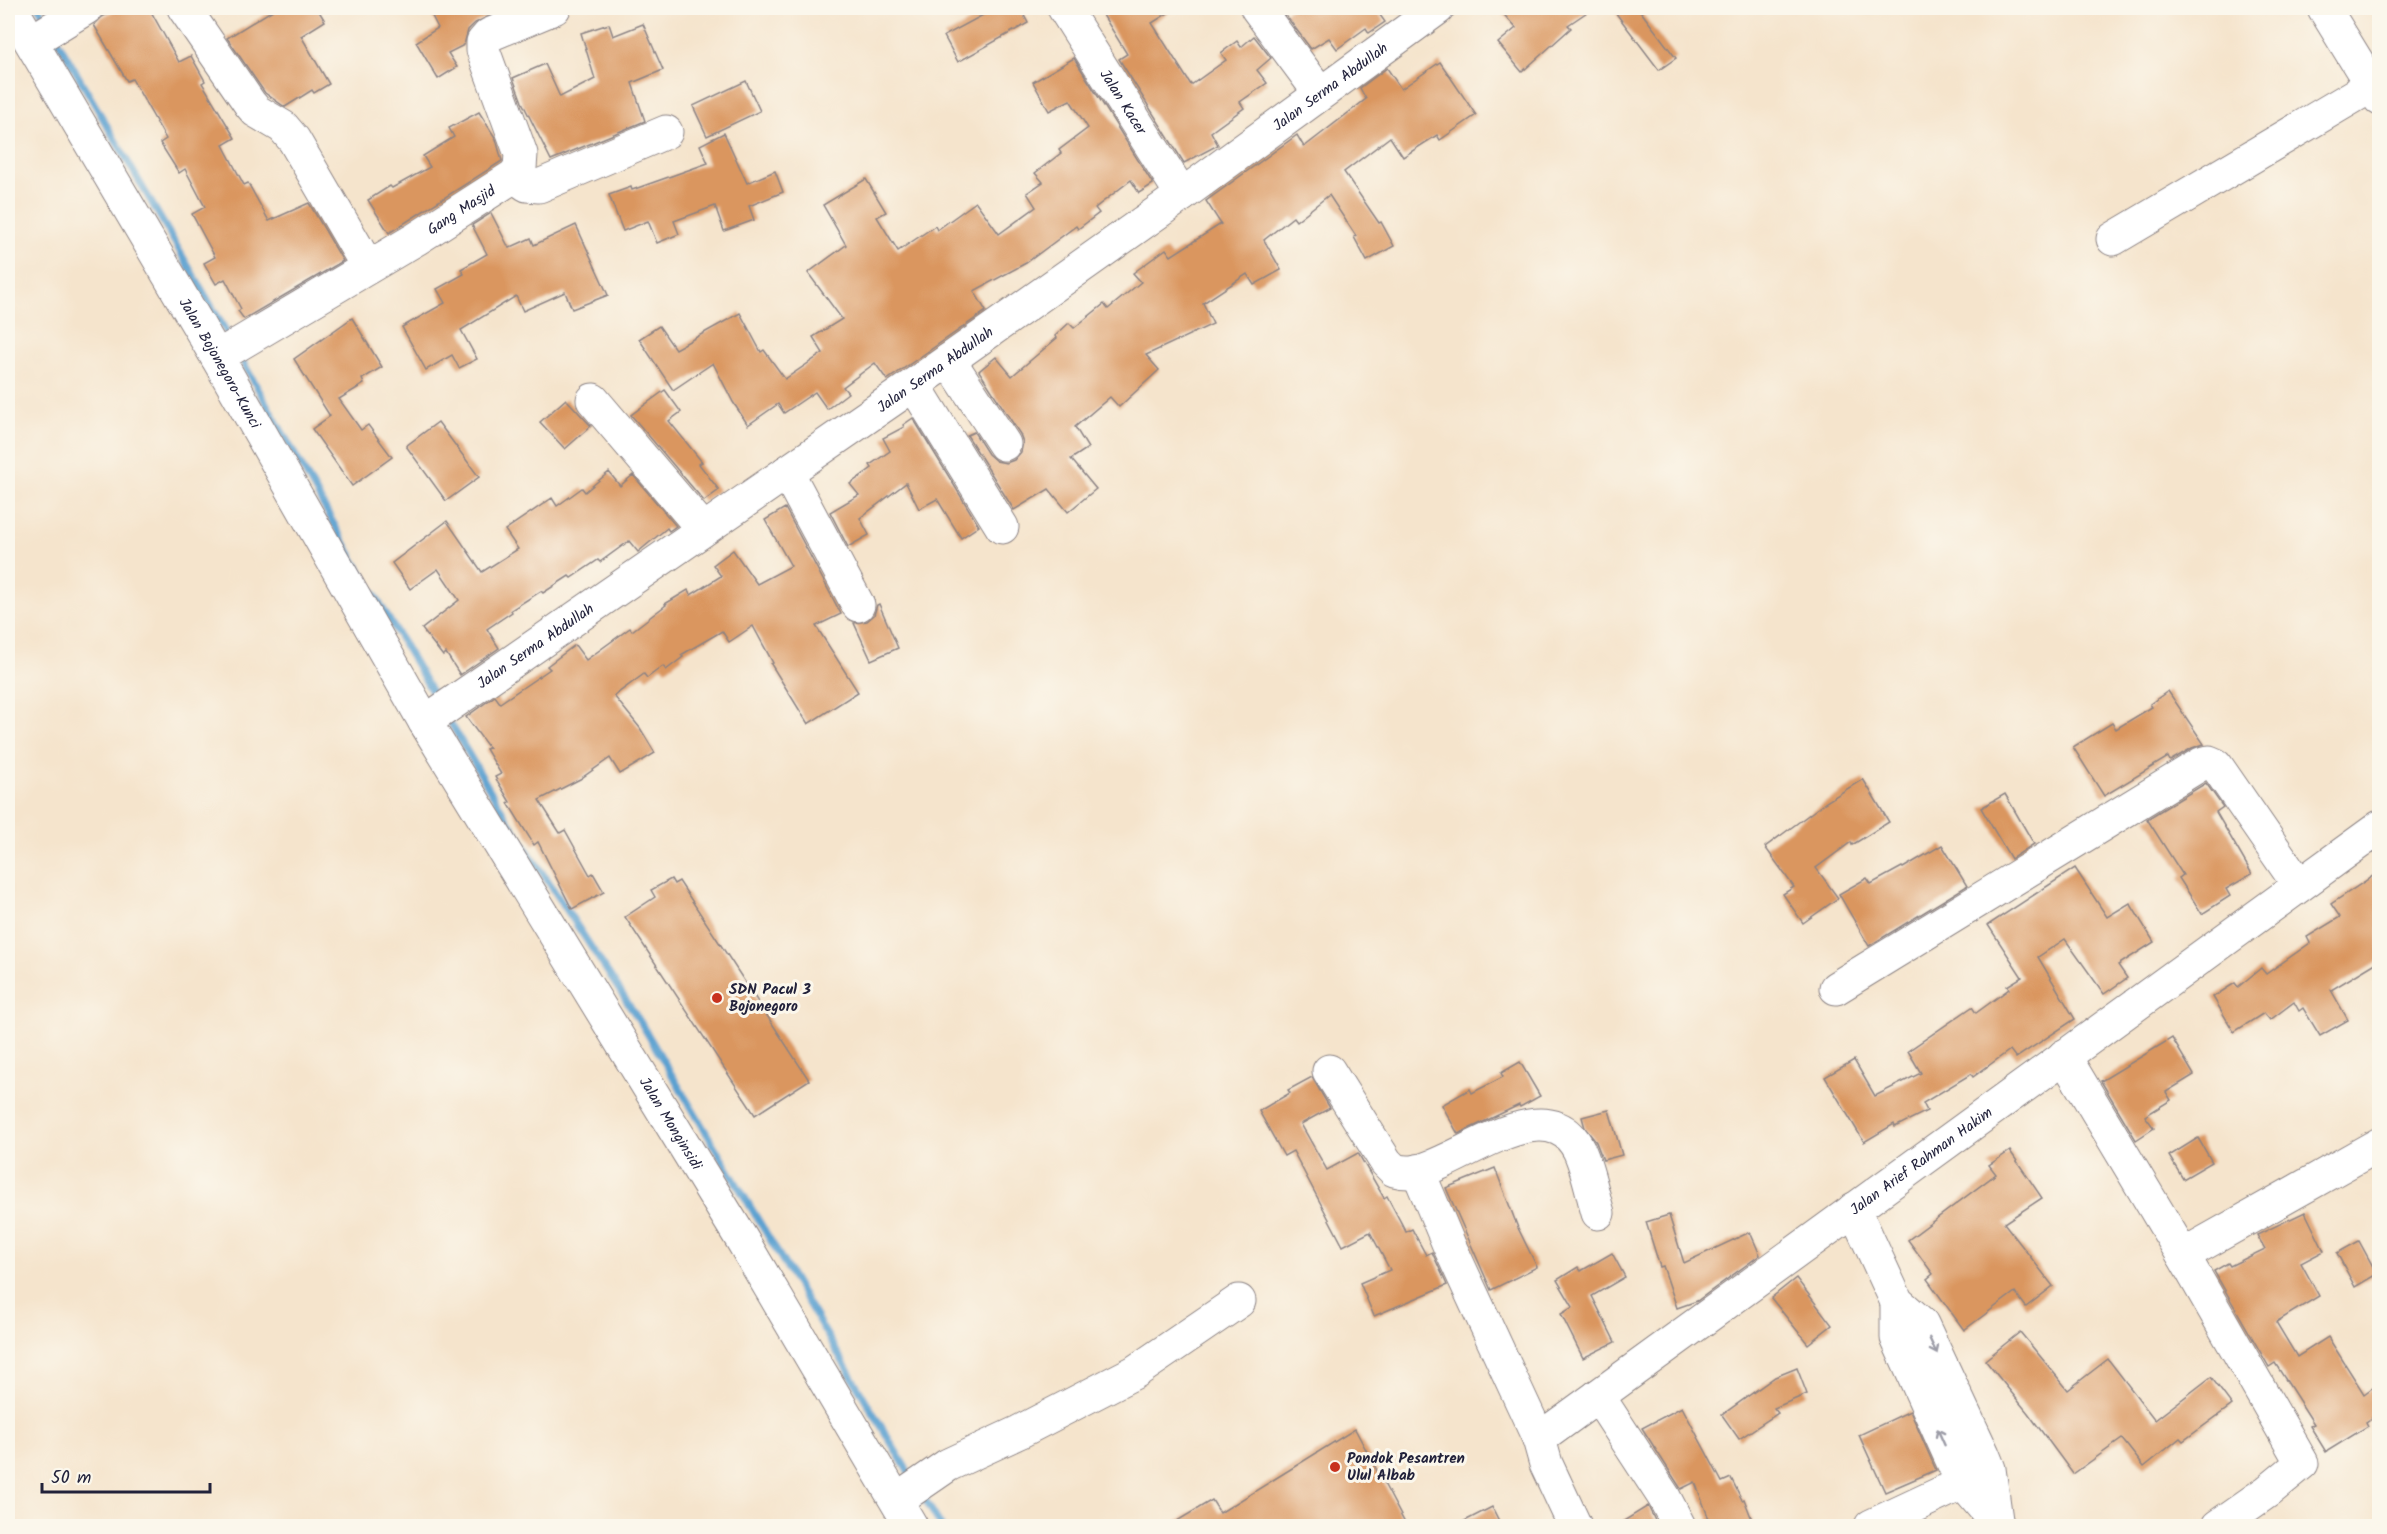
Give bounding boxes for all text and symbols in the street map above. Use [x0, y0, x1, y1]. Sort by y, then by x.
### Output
street label: Jalan Serma Abdullah [1268, 37, 1394, 138]
street label: Jalan Kacer [1093, 65, 1153, 141]
street label: Gang Masjid [423, 180, 501, 242]
street label: Jalan Bojonegoro-Kunci [172, 294, 267, 435]
street label: Jalan Serma Abdullah [872, 321, 999, 420]
street label: Jalan Serma Abdullah [472, 598, 599, 696]
place label: SDN Pacul 3 Bojonegoro [729, 978, 811, 1019]
marker: SDN Pacul 3 Bojonegoro [710, 991, 724, 1005]
street label: Jalan Monginsidi [632, 1073, 708, 1176]
street label: Jalan Arief Rahman Hakim [1845, 1102, 1998, 1222]
one-way arrow [1927, 1337, 1939, 1355]
one-way arrow [1935, 1428, 1947, 1446]
place label: Pondok Pesantren Ulul Albab [1347, 1447, 1465, 1488]
scale bar [42, 1456, 210, 1494]
marker: Pondok Pesantren Ulul Albab [1328, 1460, 1342, 1474]
text: 50 m [51, 1464, 91, 1493]

